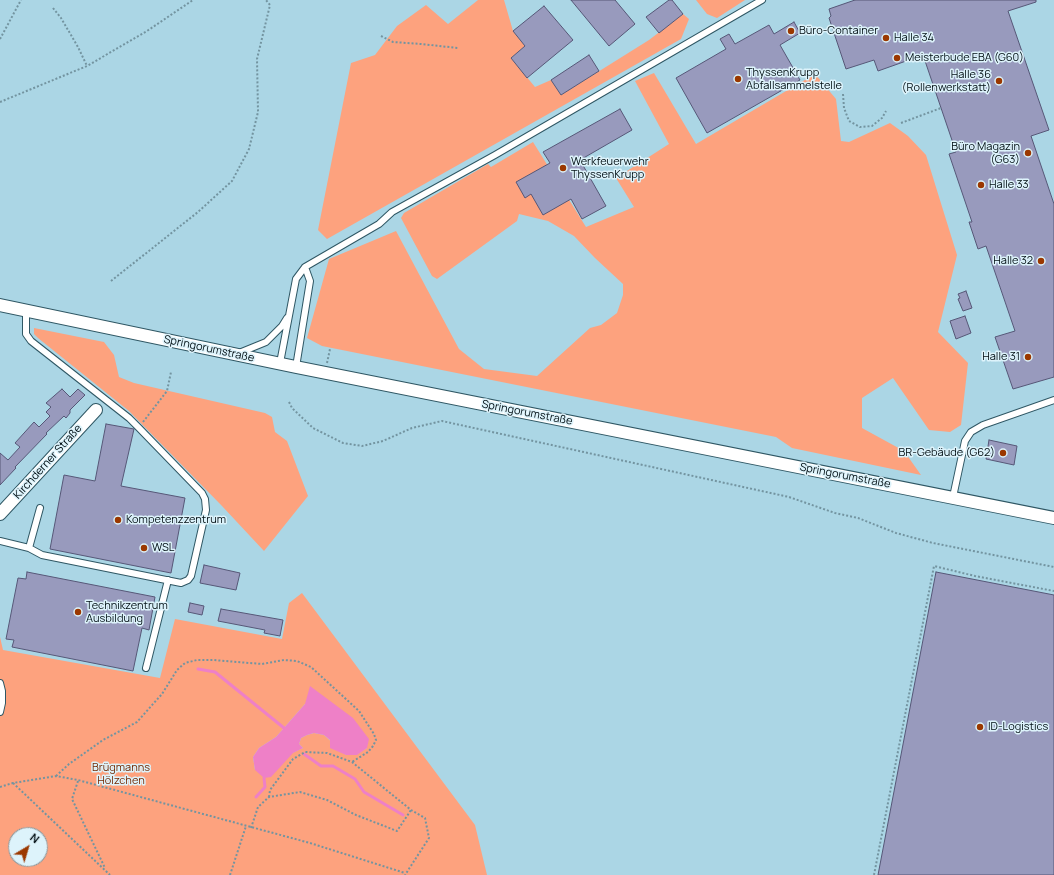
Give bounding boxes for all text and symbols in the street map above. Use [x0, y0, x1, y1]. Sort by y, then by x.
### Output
place label: Büro-Container [799, 24, 878, 38]
marker: Büro-Container [786, 26, 796, 36]
place label: Halle 34 [894, 31, 934, 45]
marker: Halle 34 [881, 33, 891, 43]
place label: Meisterbude EBA (G60) [905, 51, 1024, 65]
marker: Meisterbude EBA (G60) [892, 53, 902, 63]
place label: ThyssenKrupp Abfallsammelstelle [746, 66, 842, 92]
place label: Halle 36 (Rollenwerkstatt) [902, 68, 991, 94]
marker: ThyssenKrupp Abfallsammelstelle [733, 74, 743, 84]
marker: Halle 36 (Rollenwerkstatt) [994, 76, 1004, 86]
place label: Büro Magazin (G63) [951, 140, 1020, 166]
marker: Büro Magazin (G63) [1023, 148, 1033, 158]
place label: Werkfeuerwehr ThyssenKrupp [571, 155, 649, 181]
marker: Werkfeuerwehr ThyssenKrupp [558, 163, 568, 173]
place label: Halle 33 [989, 178, 1029, 192]
marker: Halle 33 [976, 180, 986, 190]
place label: Halle 32 [993, 254, 1033, 268]
marker: Halle 32 [1036, 256, 1046, 266]
street label: Springorumstraße [163, 333, 255, 365]
place label: Halle 31 [982, 350, 1020, 364]
marker: Halle 31 [1023, 352, 1033, 362]
street label: Springorumstraße [480, 398, 574, 428]
street label: Kirchderner Straße [11, 422, 85, 502]
place label: BR-Gebäude (G62) [899, 446, 995, 460]
marker: BR-Gebäude (G62) [998, 448, 1008, 458]
street label: Springorumstraße [798, 461, 892, 491]
place label: Kompetenzzentrum [126, 513, 226, 527]
marker: Kompetenzzentrum [113, 515, 123, 525]
place label: WSL [152, 541, 174, 555]
marker: WSL [139, 543, 149, 553]
place label: Technikzentrum Ausbildung [86, 599, 168, 625]
marker: Technikzentrum Ausbildung [73, 607, 83, 617]
place label: ID-Logistics [988, 720, 1048, 734]
marker: ID-Logistics [975, 722, 985, 732]
park label: Brügmanns Hölzchen [92, 761, 150, 787]
north arrow [8, 827, 48, 867]
text: N [27, 830, 43, 846]

